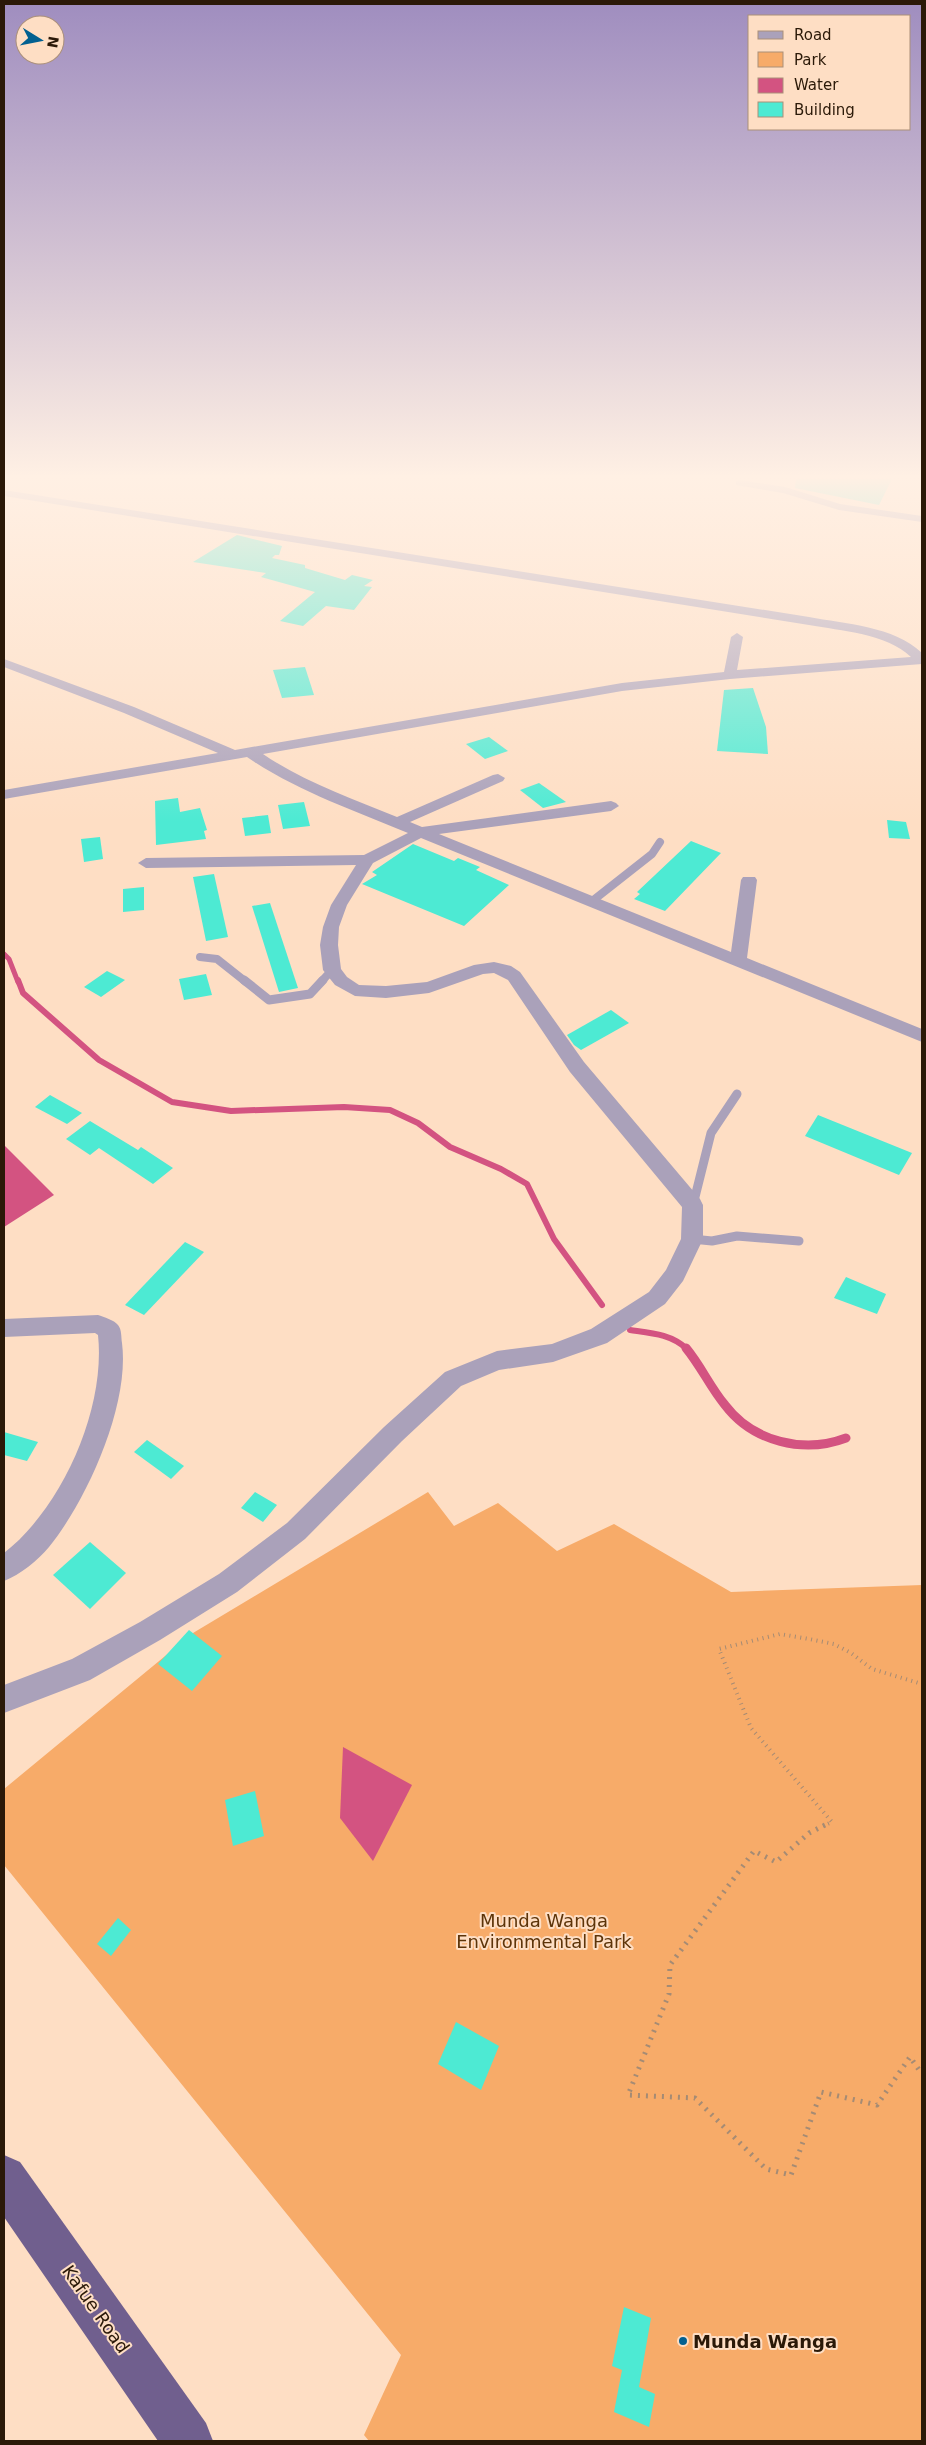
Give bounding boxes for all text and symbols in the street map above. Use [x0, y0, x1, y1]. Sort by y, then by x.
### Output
north arrow [15, 15, 65, 65]
legend [748, 15, 911, 130]
text: Road [794, 26, 832, 44]
text: N [44, 35, 62, 49]
text: Park [794, 51, 827, 69]
text: Water [794, 76, 839, 94]
text: Building [794, 101, 855, 119]
park label: Munda Wanga Environmental Park [456, 1910, 632, 1952]
street label: Kafue Road [58, 2261, 134, 2357]
place label: Munda Wanga [693, 2331, 837, 2352]
marker: Munda Wanga [677, 2335, 689, 2347]

